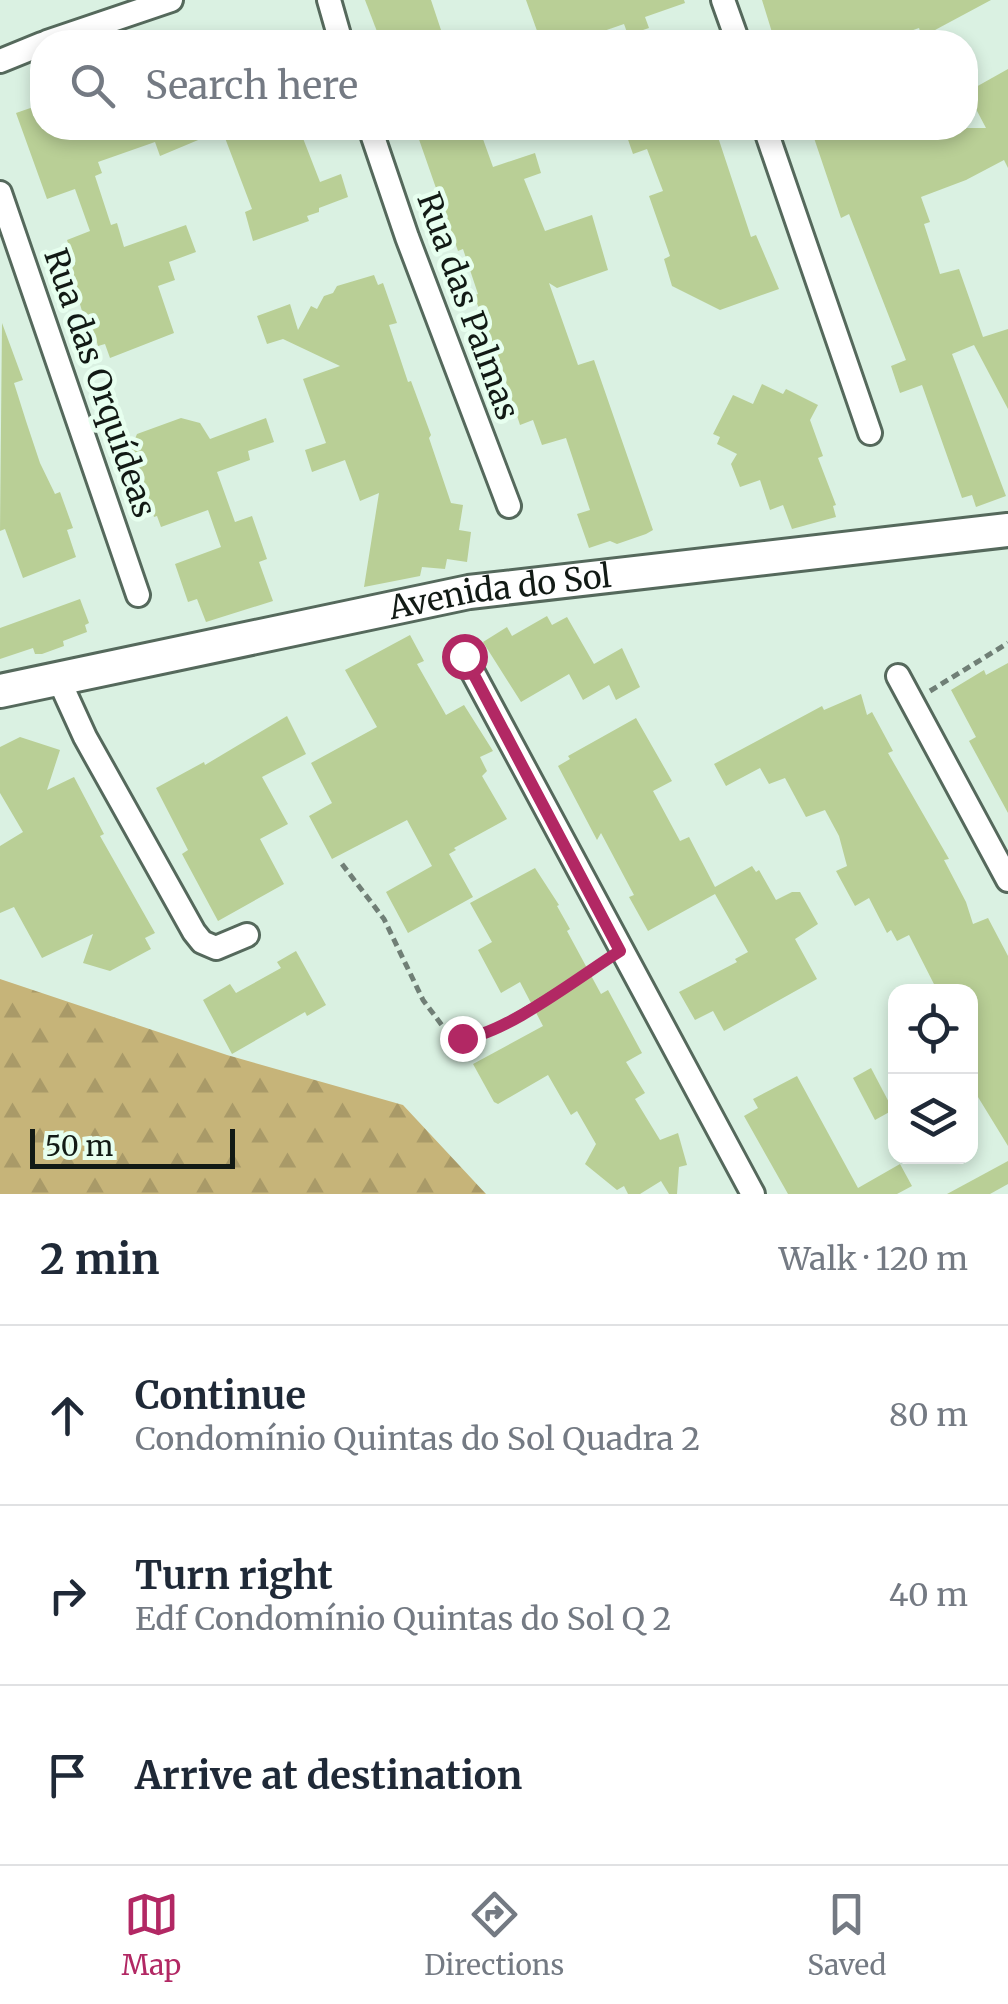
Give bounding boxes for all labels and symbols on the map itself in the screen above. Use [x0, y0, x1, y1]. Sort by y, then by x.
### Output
street label: Rua das Palmas [408, 187, 528, 425]
street label: Rua das Orquídeas [35, 243, 165, 523]
street label: Avenida do Sol [384, 556, 613, 629]
route start [442, 634, 488, 680]
route end [440, 1016, 486, 1062]
scale bar [30, 1124, 235, 1168]

